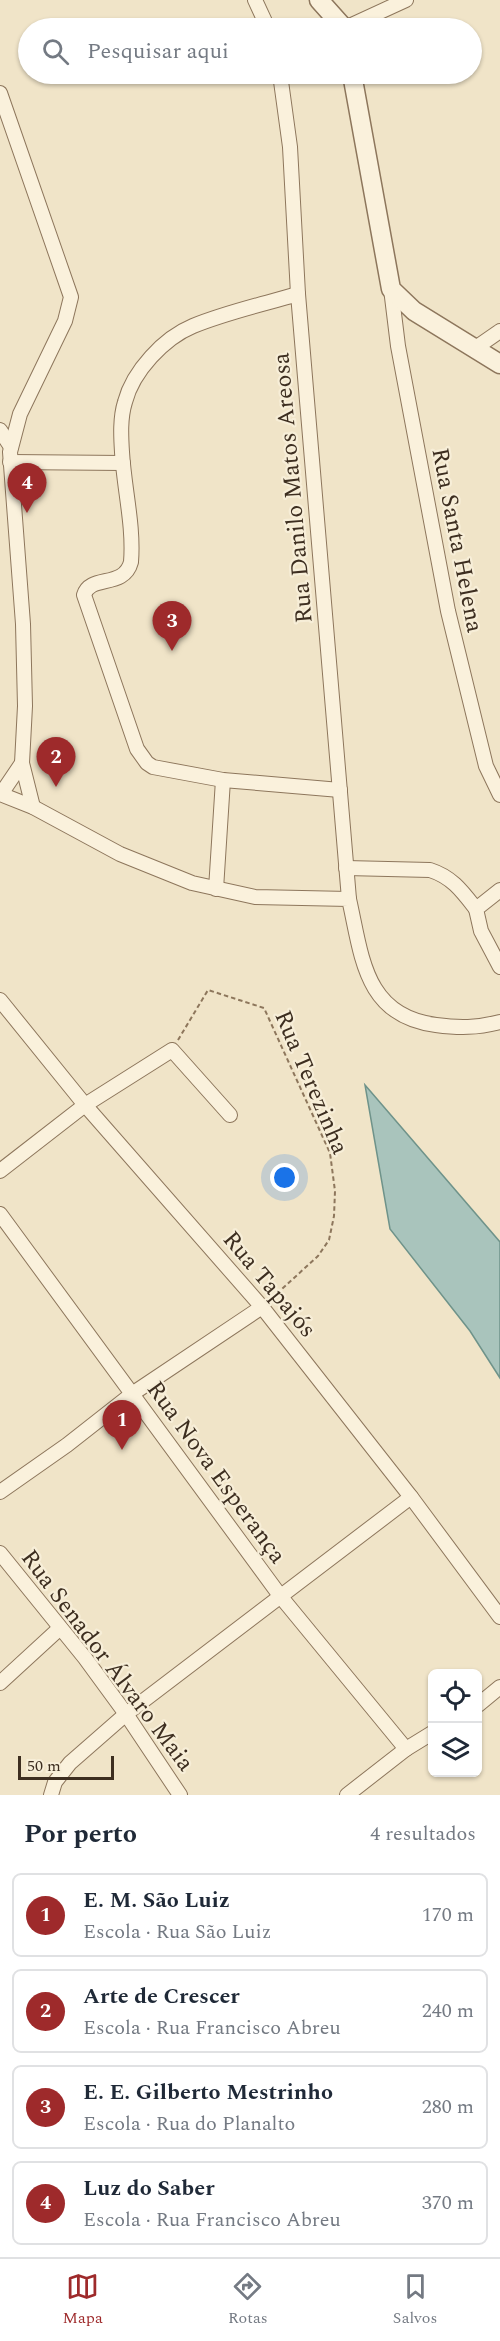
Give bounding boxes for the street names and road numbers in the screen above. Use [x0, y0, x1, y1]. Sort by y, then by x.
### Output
street label: Rua Danilo Matos Areosa [263, 351, 323, 625]
street label: Rua Santa Helena [421, 445, 493, 636]
street label: Rua Terezinha [265, 1005, 358, 1160]
street label: Rua Tapajós [214, 1223, 325, 1346]
street label: Rua Nova Esperança [137, 1374, 295, 1572]
street label: Rua Senador Álvaro Maia [12, 1542, 203, 1779]

